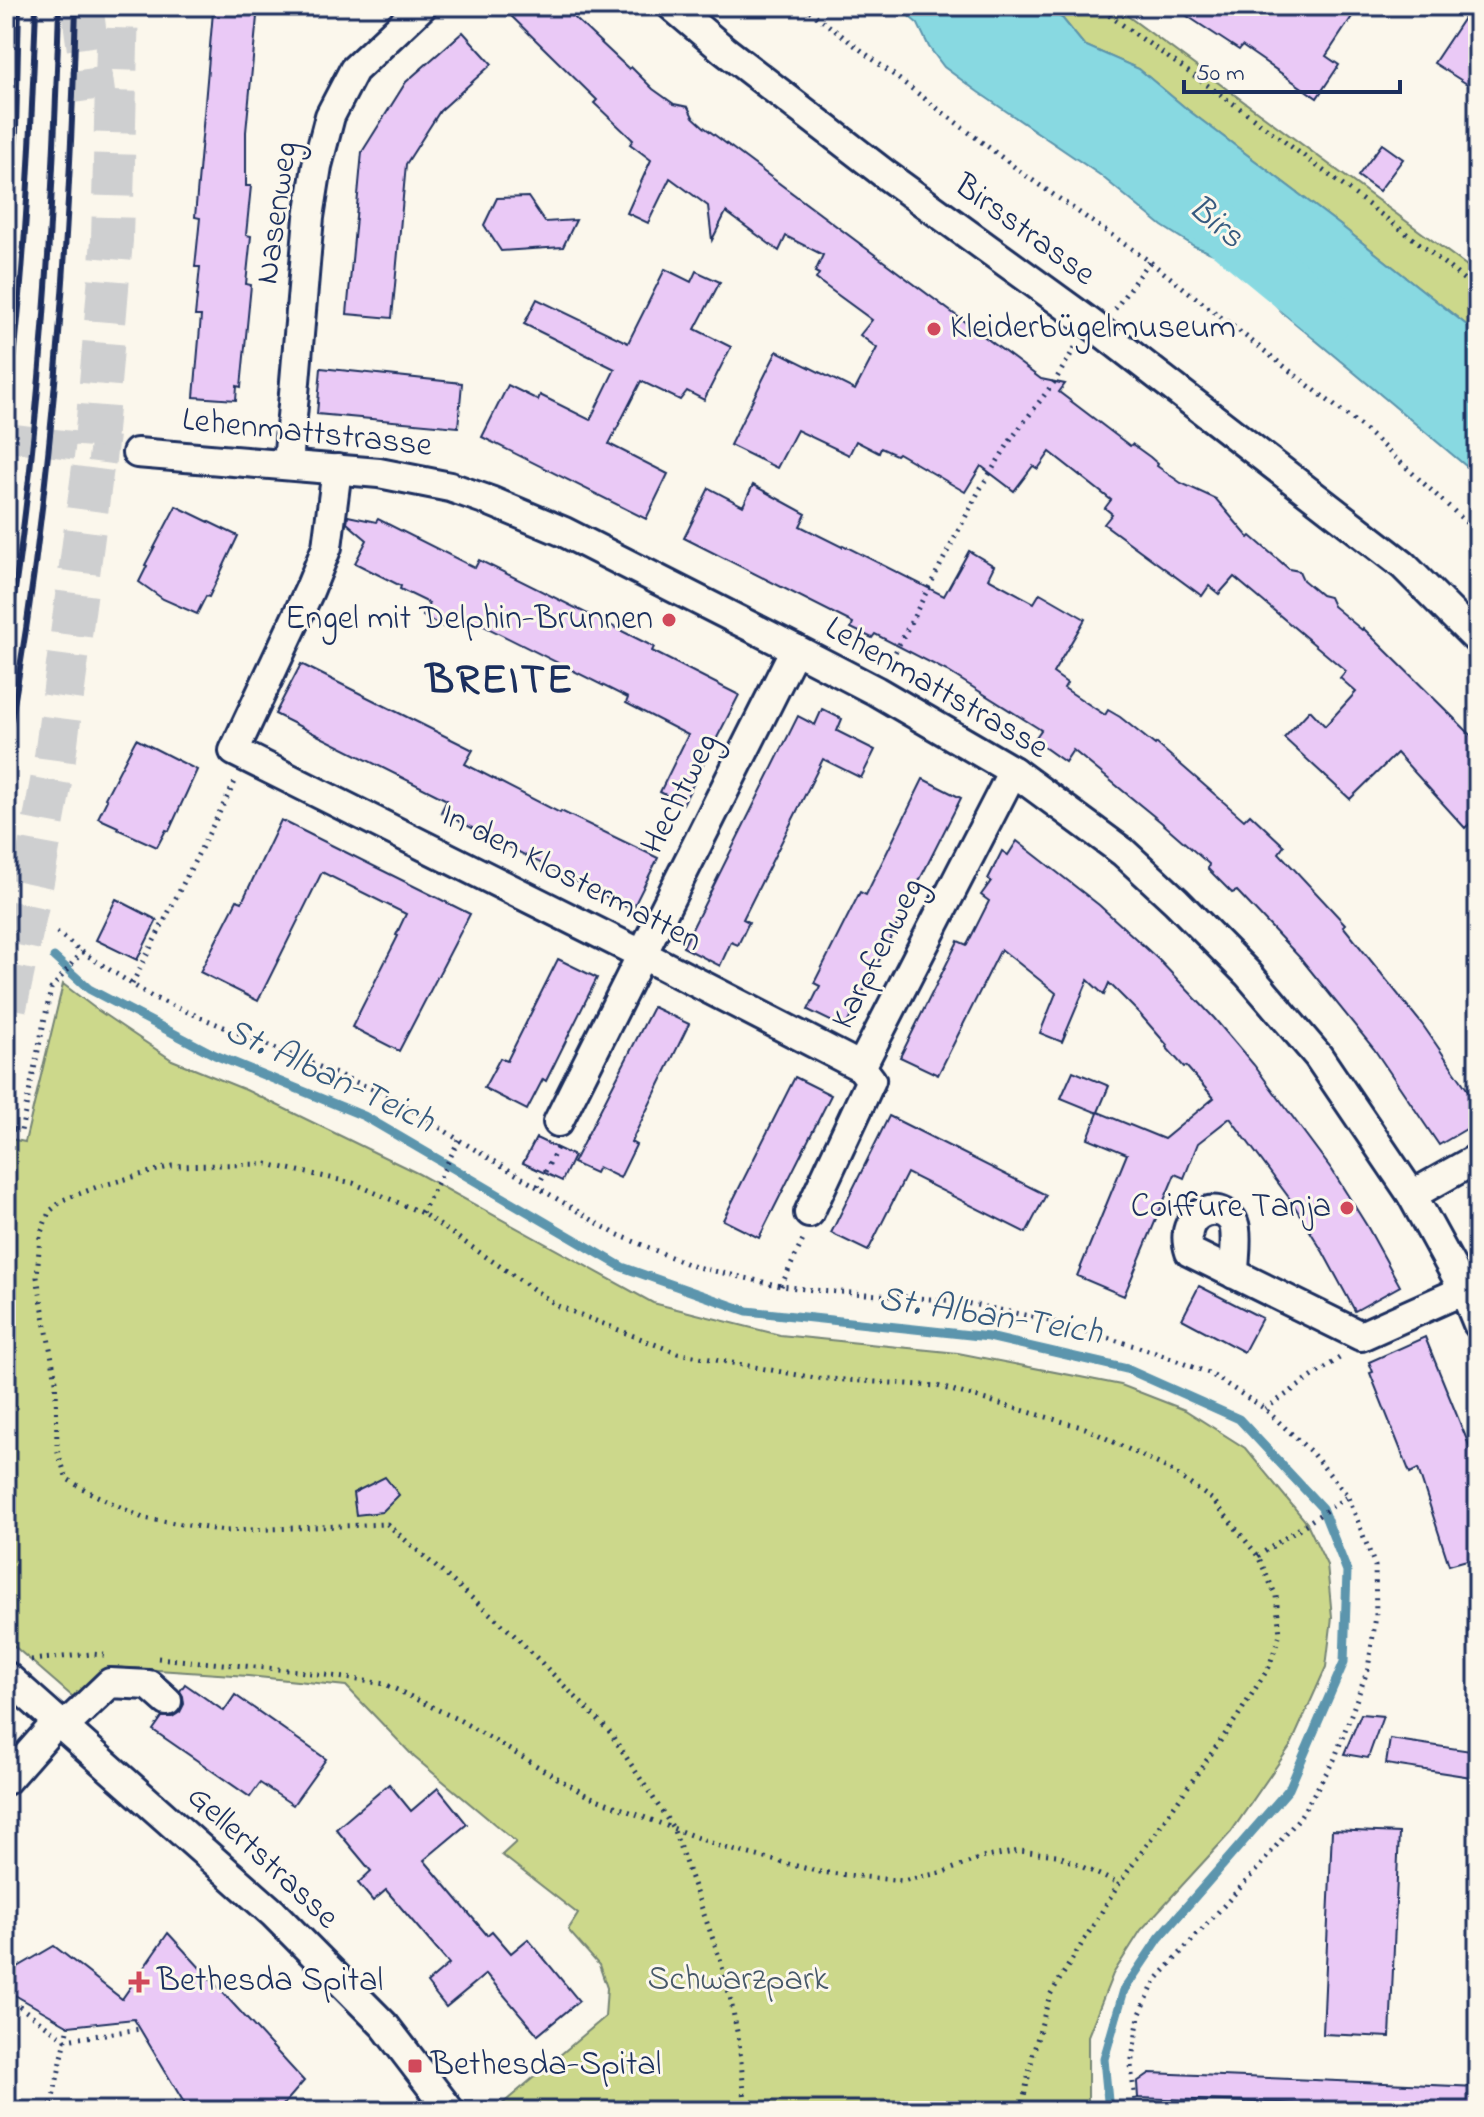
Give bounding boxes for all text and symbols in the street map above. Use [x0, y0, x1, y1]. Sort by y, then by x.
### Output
scale bar [1184, 44, 1400, 94]
text: 50 m [1196, 57, 1245, 92]
street label: Nasenweg [243, 138, 313, 288]
street label: Birsstrasse [942, 162, 1106, 300]
water label: Birs [1175, 183, 1256, 263]
place label: Kleiderbügelmuseum [950, 304, 1236, 354]
marker: Kleiderbügelmuseum [925, 320, 943, 338]
street label: Lehenmattstrasse [180, 396, 435, 472]
place label: Engel mit Delphin-Brunnen [285, 595, 653, 645]
street label: Lehenmattstrasse [815, 605, 1058, 774]
marker: Engel mit Delphin-Brunnen [660, 611, 678, 629]
district label: BREITE [424, 651, 574, 712]
street label: Hechtweg [629, 725, 733, 863]
street label: In den Klostermatten [432, 792, 710, 966]
street label: Karpfenweg [819, 869, 939, 1039]
water label: St. Alban-Teich [215, 1005, 443, 1149]
place label: Coiffure Tanja [1131, 1183, 1331, 1233]
marker: Coiffure Tanja [1338, 1199, 1356, 1217]
water label: St. Alban-Teich [874, 1273, 1107, 1361]
street label: Gellertstrasse [175, 1774, 350, 1942]
park label: Schwarzpark [648, 1956, 829, 2006]
place label: Bethesda Spital [156, 1957, 383, 2007]
marker: Bethesda Spital [128, 1971, 150, 1993]
place label: Bethesda-Spital [430, 2041, 661, 2091]
marker: Bethesda-Spital [406, 2057, 424, 2075]

